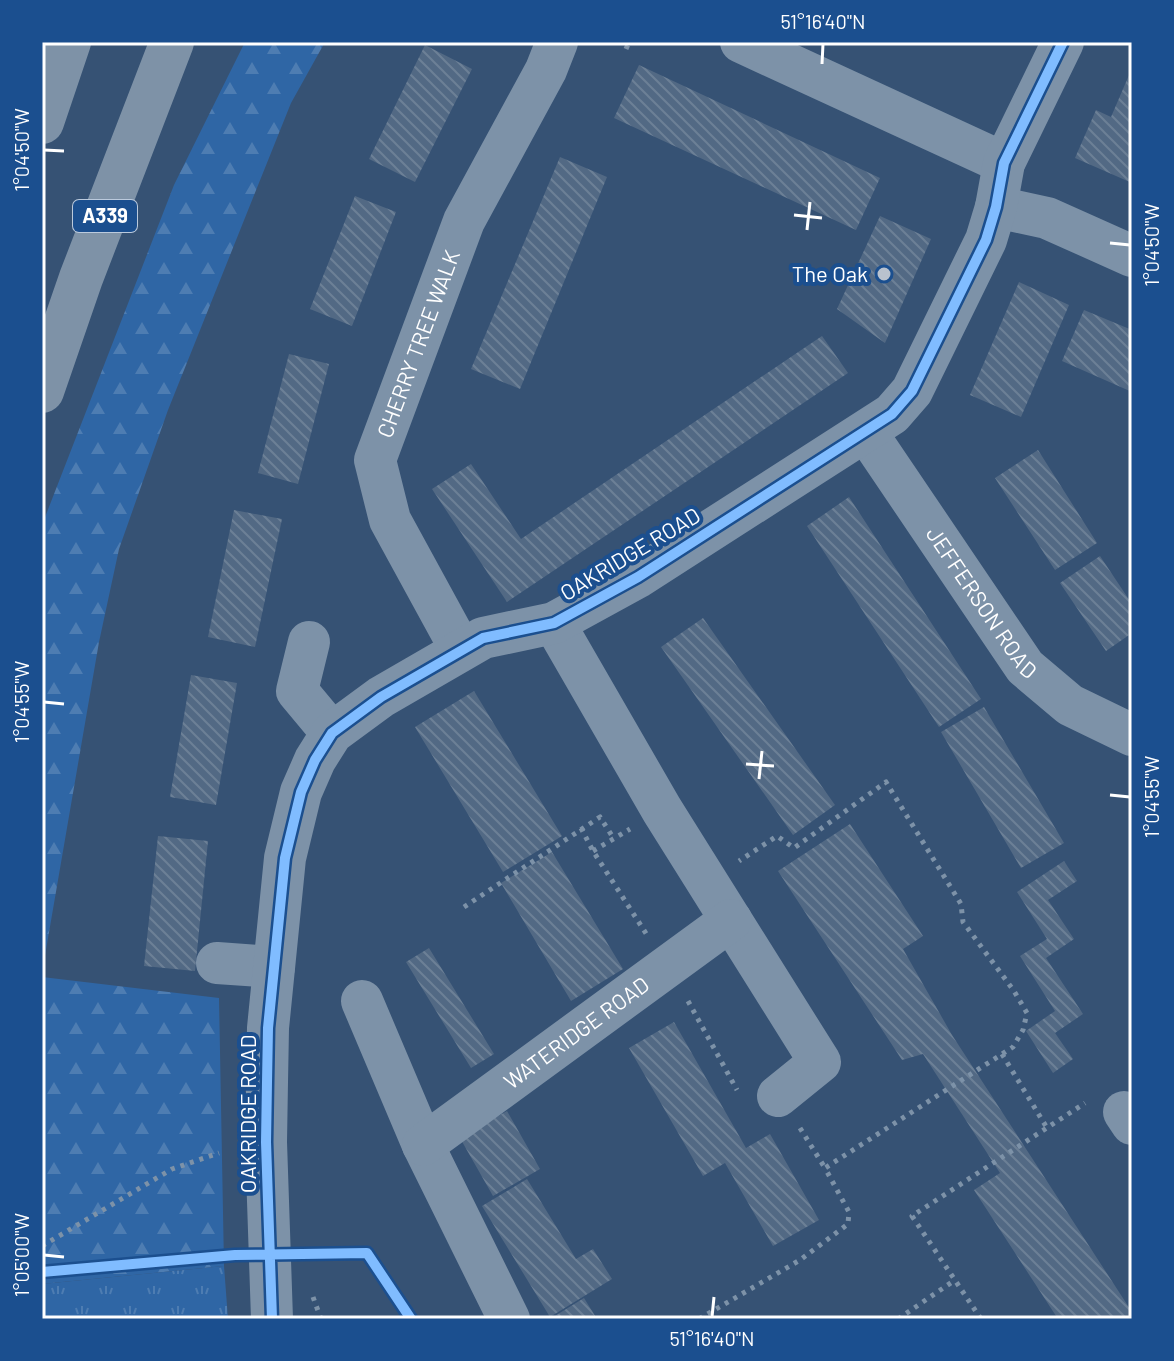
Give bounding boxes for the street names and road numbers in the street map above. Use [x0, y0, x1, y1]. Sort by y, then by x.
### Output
road number: A339 [73, 200, 137, 232]
street label: CHERRY TREE WALK [371, 246, 464, 441]
street label: OAKRIDGE ROAD [555, 501, 704, 605]
street label: JEFFERSON ROAD [922, 521, 1043, 683]
street label: WATERIDGE ROAD [498, 971, 653, 1094]
street label: OAKRIDGE ROAD [234, 1035, 260, 1193]

